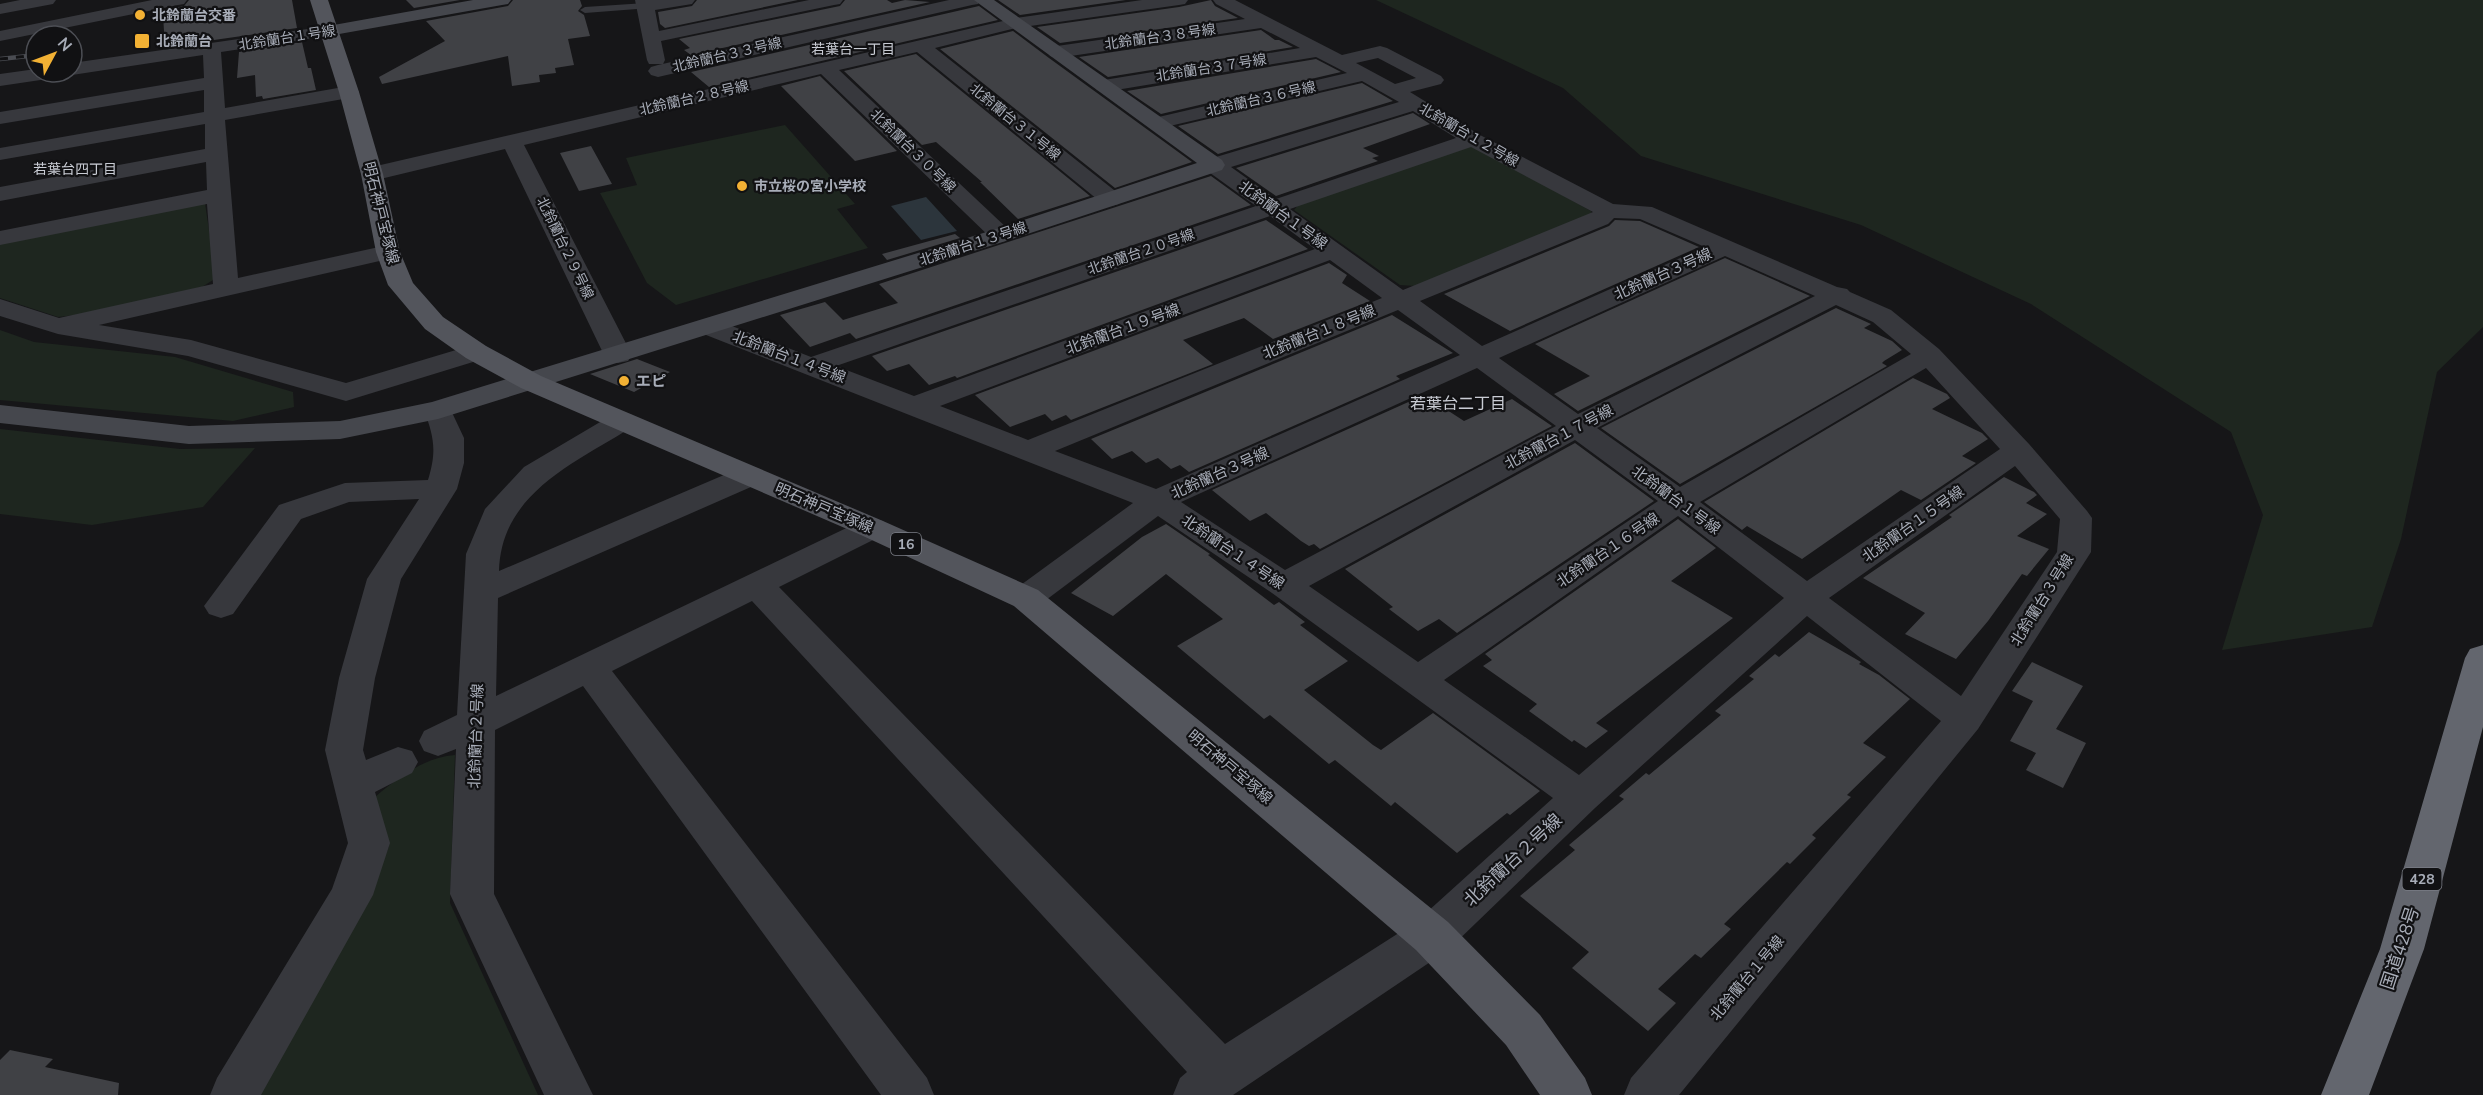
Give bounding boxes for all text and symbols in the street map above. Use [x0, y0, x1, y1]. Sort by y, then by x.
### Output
place label: 北鈴蘭台交番 [152, 6, 236, 25]
marker: 北鈴蘭台交番 [133, 8, 147, 22]
street label: 北鈴蘭台３８号線 [1103, 20, 1217, 54]
street label: 北鈴蘭台１号線 [237, 21, 337, 55]
north arrow [24, 24, 84, 84]
marker: 北鈴蘭台 [133, 32, 151, 50]
place label: 北鈴蘭台 [156, 32, 212, 51]
text: N [52, 33, 77, 57]
street label: 北鈴蘭台３３号線 [670, 33, 784, 77]
district label: 若葉台一丁目 [811, 40, 895, 59]
street label: 北鈴蘭台３７号線 [1154, 50, 1268, 86]
street label: 北鈴蘭台２８号線 [637, 76, 751, 120]
street label: 北鈴蘭台３６号線 [1204, 77, 1318, 121]
street label: 北鈴蘭台３１号線 [966, 79, 1064, 165]
street label: 北鈴蘭台１２号線 [1416, 99, 1522, 171]
street label: 北鈴蘭台３０号線 [866, 105, 960, 197]
district label: 若葉台四丁目 [33, 160, 117, 179]
street label: 明石神戸宝塚線 [359, 160, 403, 266]
street label: 北鈴蘭台１号線 [1235, 176, 1331, 254]
place label: 市立桜の宮小学校 [754, 177, 866, 196]
marker: 市立桜の宮小学校 [735, 179, 749, 193]
street label: 北鈴蘭台２９号線 [532, 194, 598, 302]
street label: 北鈴蘭台１３号線 [917, 218, 1029, 270]
street label: 北鈴蘭台２０号線 [1085, 225, 1197, 279]
street label: 北鈴蘭台３号線 [1611, 244, 1715, 304]
street label: 北鈴蘭台１９号線 [1063, 299, 1183, 359]
street label: 北鈴蘭台１８号線 [1260, 300, 1378, 364]
street label: 北鈴蘭台１４号線 [729, 326, 849, 388]
place label: エピ [636, 371, 666, 391]
marker: エピ [617, 374, 631, 388]
district label: 若葉台二丁目 [1410, 393, 1506, 415]
street label: 北鈴蘭台１７号線 [1501, 400, 1617, 474]
street label: 北鈴蘭台３号線 [1168, 443, 1272, 503]
street label: 北鈴蘭台１号線 [1628, 461, 1724, 539]
street label: 明石神戸宝塚線 [772, 478, 876, 538]
street label: 北鈴蘭台１５号線 [1858, 481, 1968, 567]
street label: 北鈴蘭台１６号線 [1553, 508, 1663, 592]
street label: 北鈴蘭台１４号線 [1178, 510, 1288, 594]
road number: 16 [891, 533, 921, 555]
street label: 北鈴蘭台３号線 [2006, 550, 2078, 650]
street label: 北鈴蘭台２号線 [464, 683, 488, 789]
street label: 明石神戸宝塚線 [1183, 726, 1277, 808]
street label: 北鈴蘭台２号線 [1459, 808, 1567, 912]
road number: 428 [2402, 868, 2442, 890]
street label: 国道428号 [2375, 903, 2425, 993]
street label: 北鈴蘭台１号線 [1706, 931, 1788, 1025]

